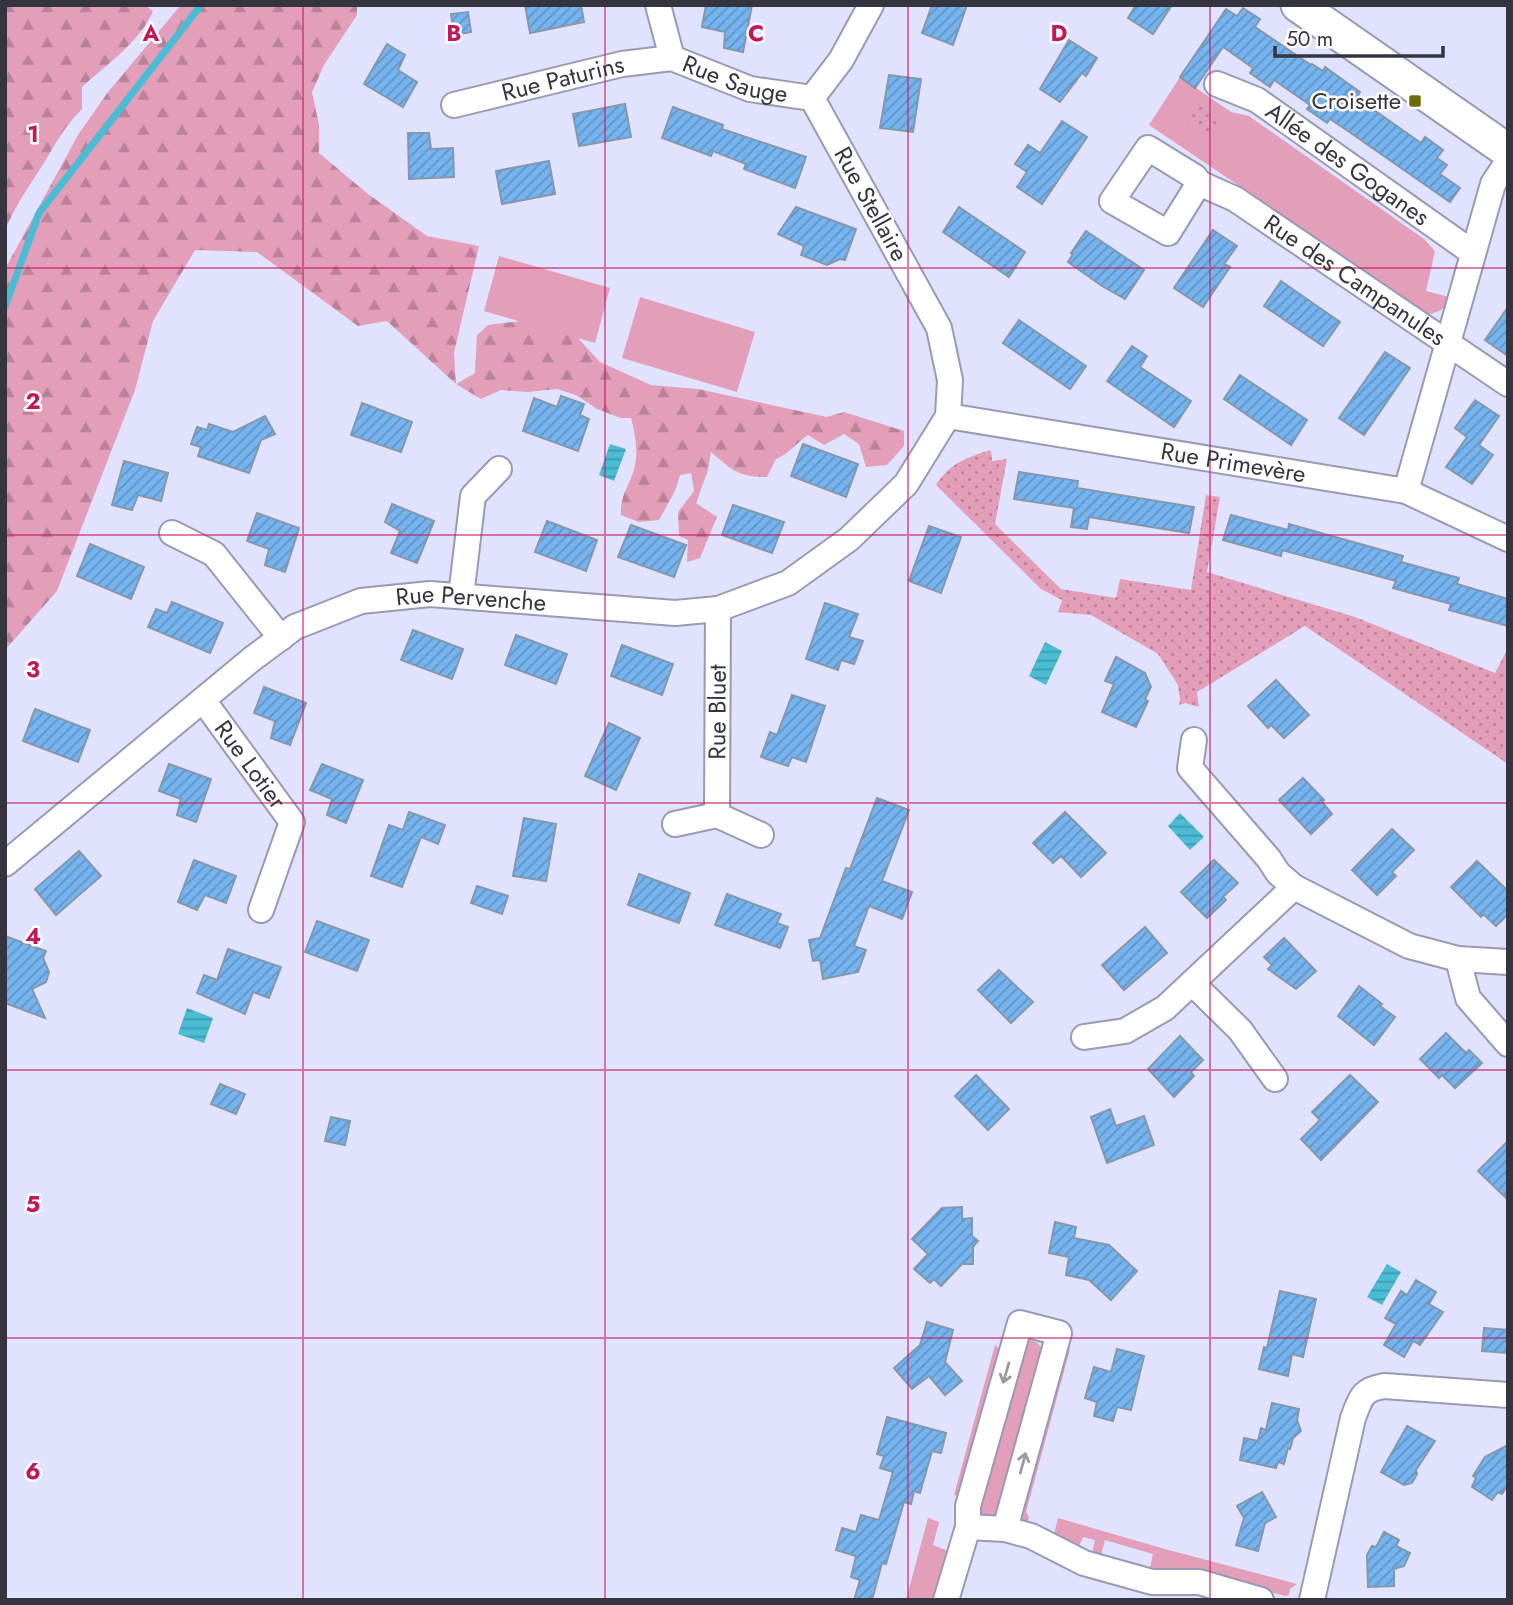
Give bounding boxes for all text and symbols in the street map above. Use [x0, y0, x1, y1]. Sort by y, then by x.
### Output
scale bar [1275, 14, 1443, 58]
text: A [142, 16, 160, 50]
text: B [446, 16, 462, 50]
text: C [748, 16, 764, 50]
text: D [1051, 16, 1068, 50]
text: 50 m [1286, 24, 1333, 54]
street label: Rue Paturins [498, 46, 627, 110]
street label: Rue Sauge [677, 46, 790, 111]
place label: Croisette [1311, 83, 1401, 118]
marker: Croisette [1407, 93, 1423, 109]
street label: Allée des Goganes [1259, 94, 1437, 234]
text: 1 [27, 117, 39, 151]
street label: Rue Stellaire [826, 140, 917, 267]
street label: Rue des Campanules [1257, 205, 1453, 354]
text: 2 [25, 384, 41, 418]
street label: Rue Primevère [1158, 433, 1308, 491]
street label: Rue Pervenche [394, 576, 548, 620]
text: 3 [26, 652, 40, 686]
street label: Rue Bluet [699, 664, 735, 760]
street label: Rue Lotier [206, 713, 295, 817]
text: 4 [25, 919, 41, 953]
text: 5 [26, 1187, 40, 1221]
one-way arrow [998, 1361, 1011, 1383]
one-way arrow [1018, 1452, 1031, 1474]
text: 6 [25, 1454, 41, 1488]

